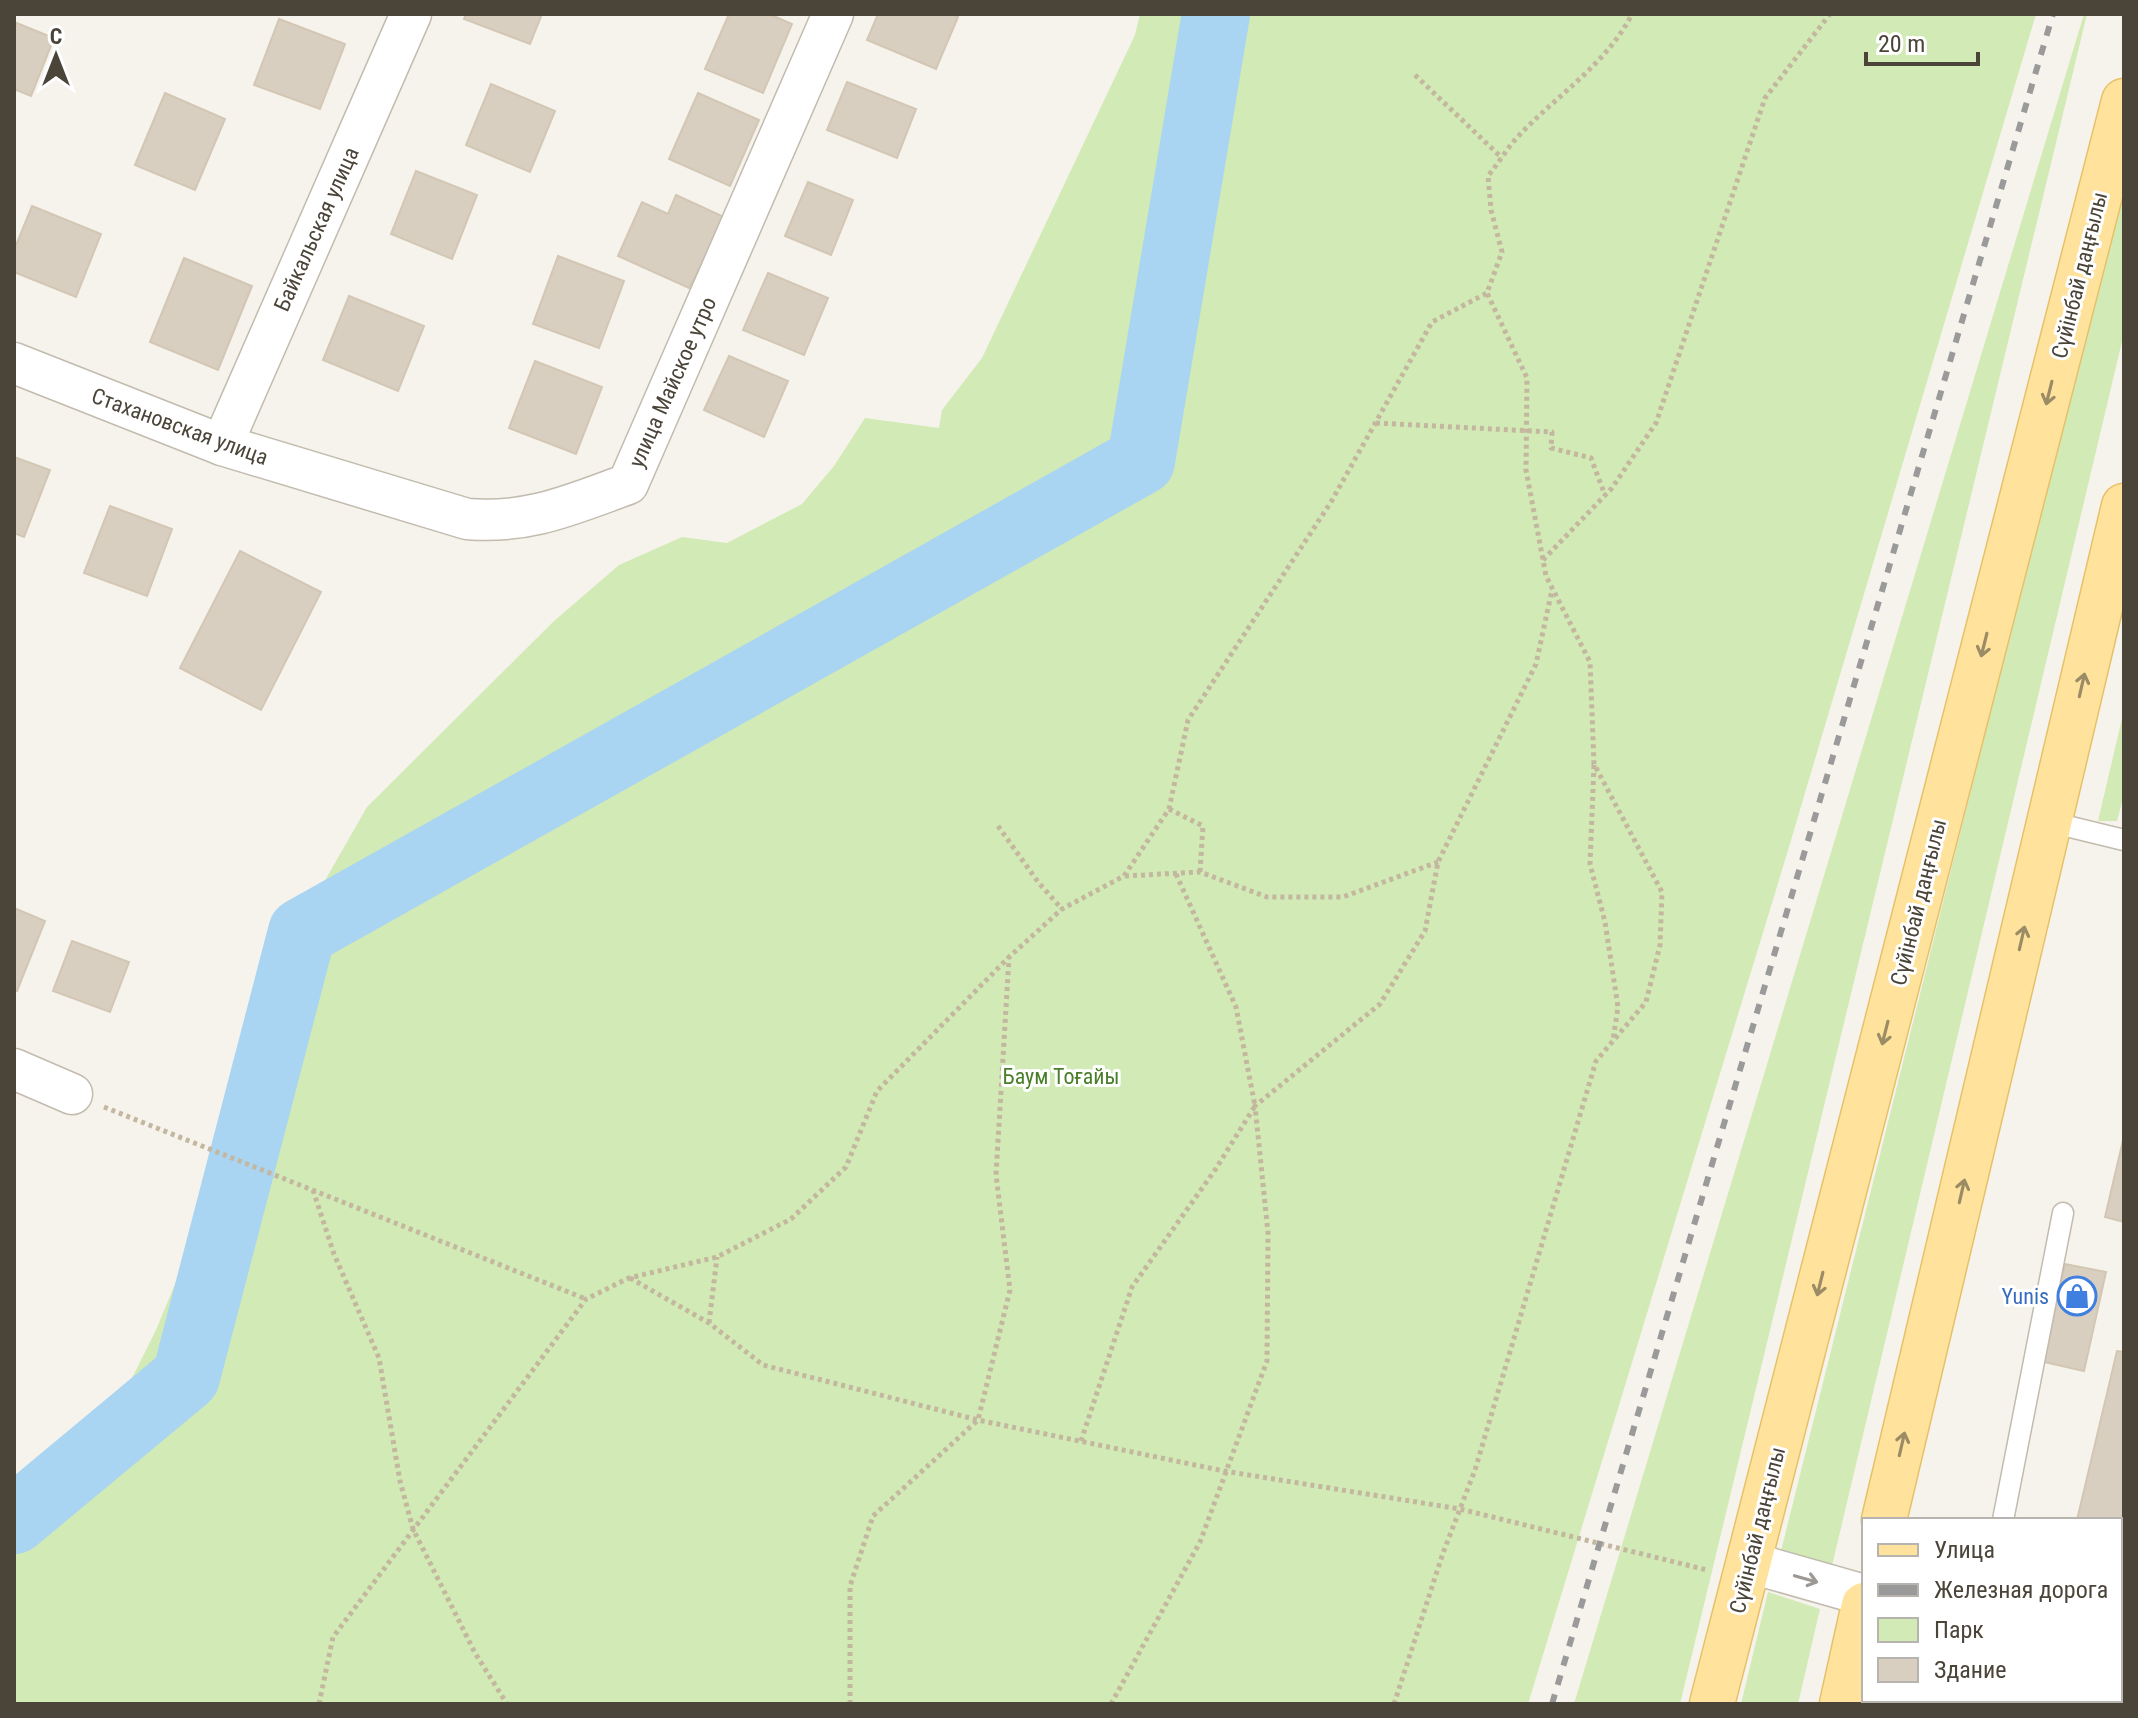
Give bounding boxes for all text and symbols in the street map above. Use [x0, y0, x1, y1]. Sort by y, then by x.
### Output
north arrow [16, 16, 96, 96]
scale bar [1866, 16, 1978, 66]
text: С [50, 24, 62, 49]
text: 20 m [1878, 30, 1925, 58]
street label: Байкальская улица [269, 143, 364, 315]
street label: Сүйінбай даңғылы [2047, 189, 2112, 361]
street label: улица Майское утро [624, 293, 721, 471]
one-way arrow [2040, 380, 2055, 406]
street label: Стахановская улица [88, 383, 271, 470]
one-way arrow [1976, 632, 1991, 658]
one-way arrow [2075, 673, 2090, 699]
street label: Сүйінбай даңғылы [1886, 816, 1951, 988]
one-way arrow [2015, 926, 2030, 952]
one-way arrow [1876, 1019, 1891, 1045]
park label: Баум Тоғайы [1003, 1064, 1119, 1089]
one-way arrow [1955, 1179, 1970, 1205]
one-way arrow [1811, 1271, 1826, 1297]
shop icon: Yunis [2056, 1275, 2098, 1317]
place label: Yunis [2001, 1284, 2049, 1309]
one-way arrow [1895, 1432, 1910, 1457]
street label: Сүйінбай даңғылы [1725, 1444, 1790, 1616]
legend [1862, 1518, 2122, 1702]
text: Улица [1934, 1536, 1995, 1564]
one-way arrow [1793, 1572, 1819, 1587]
text: Железная дорога [1934, 1576, 2108, 1604]
text: Парк [1934, 1616, 1984, 1644]
text: Здание [1934, 1656, 2006, 1684]

